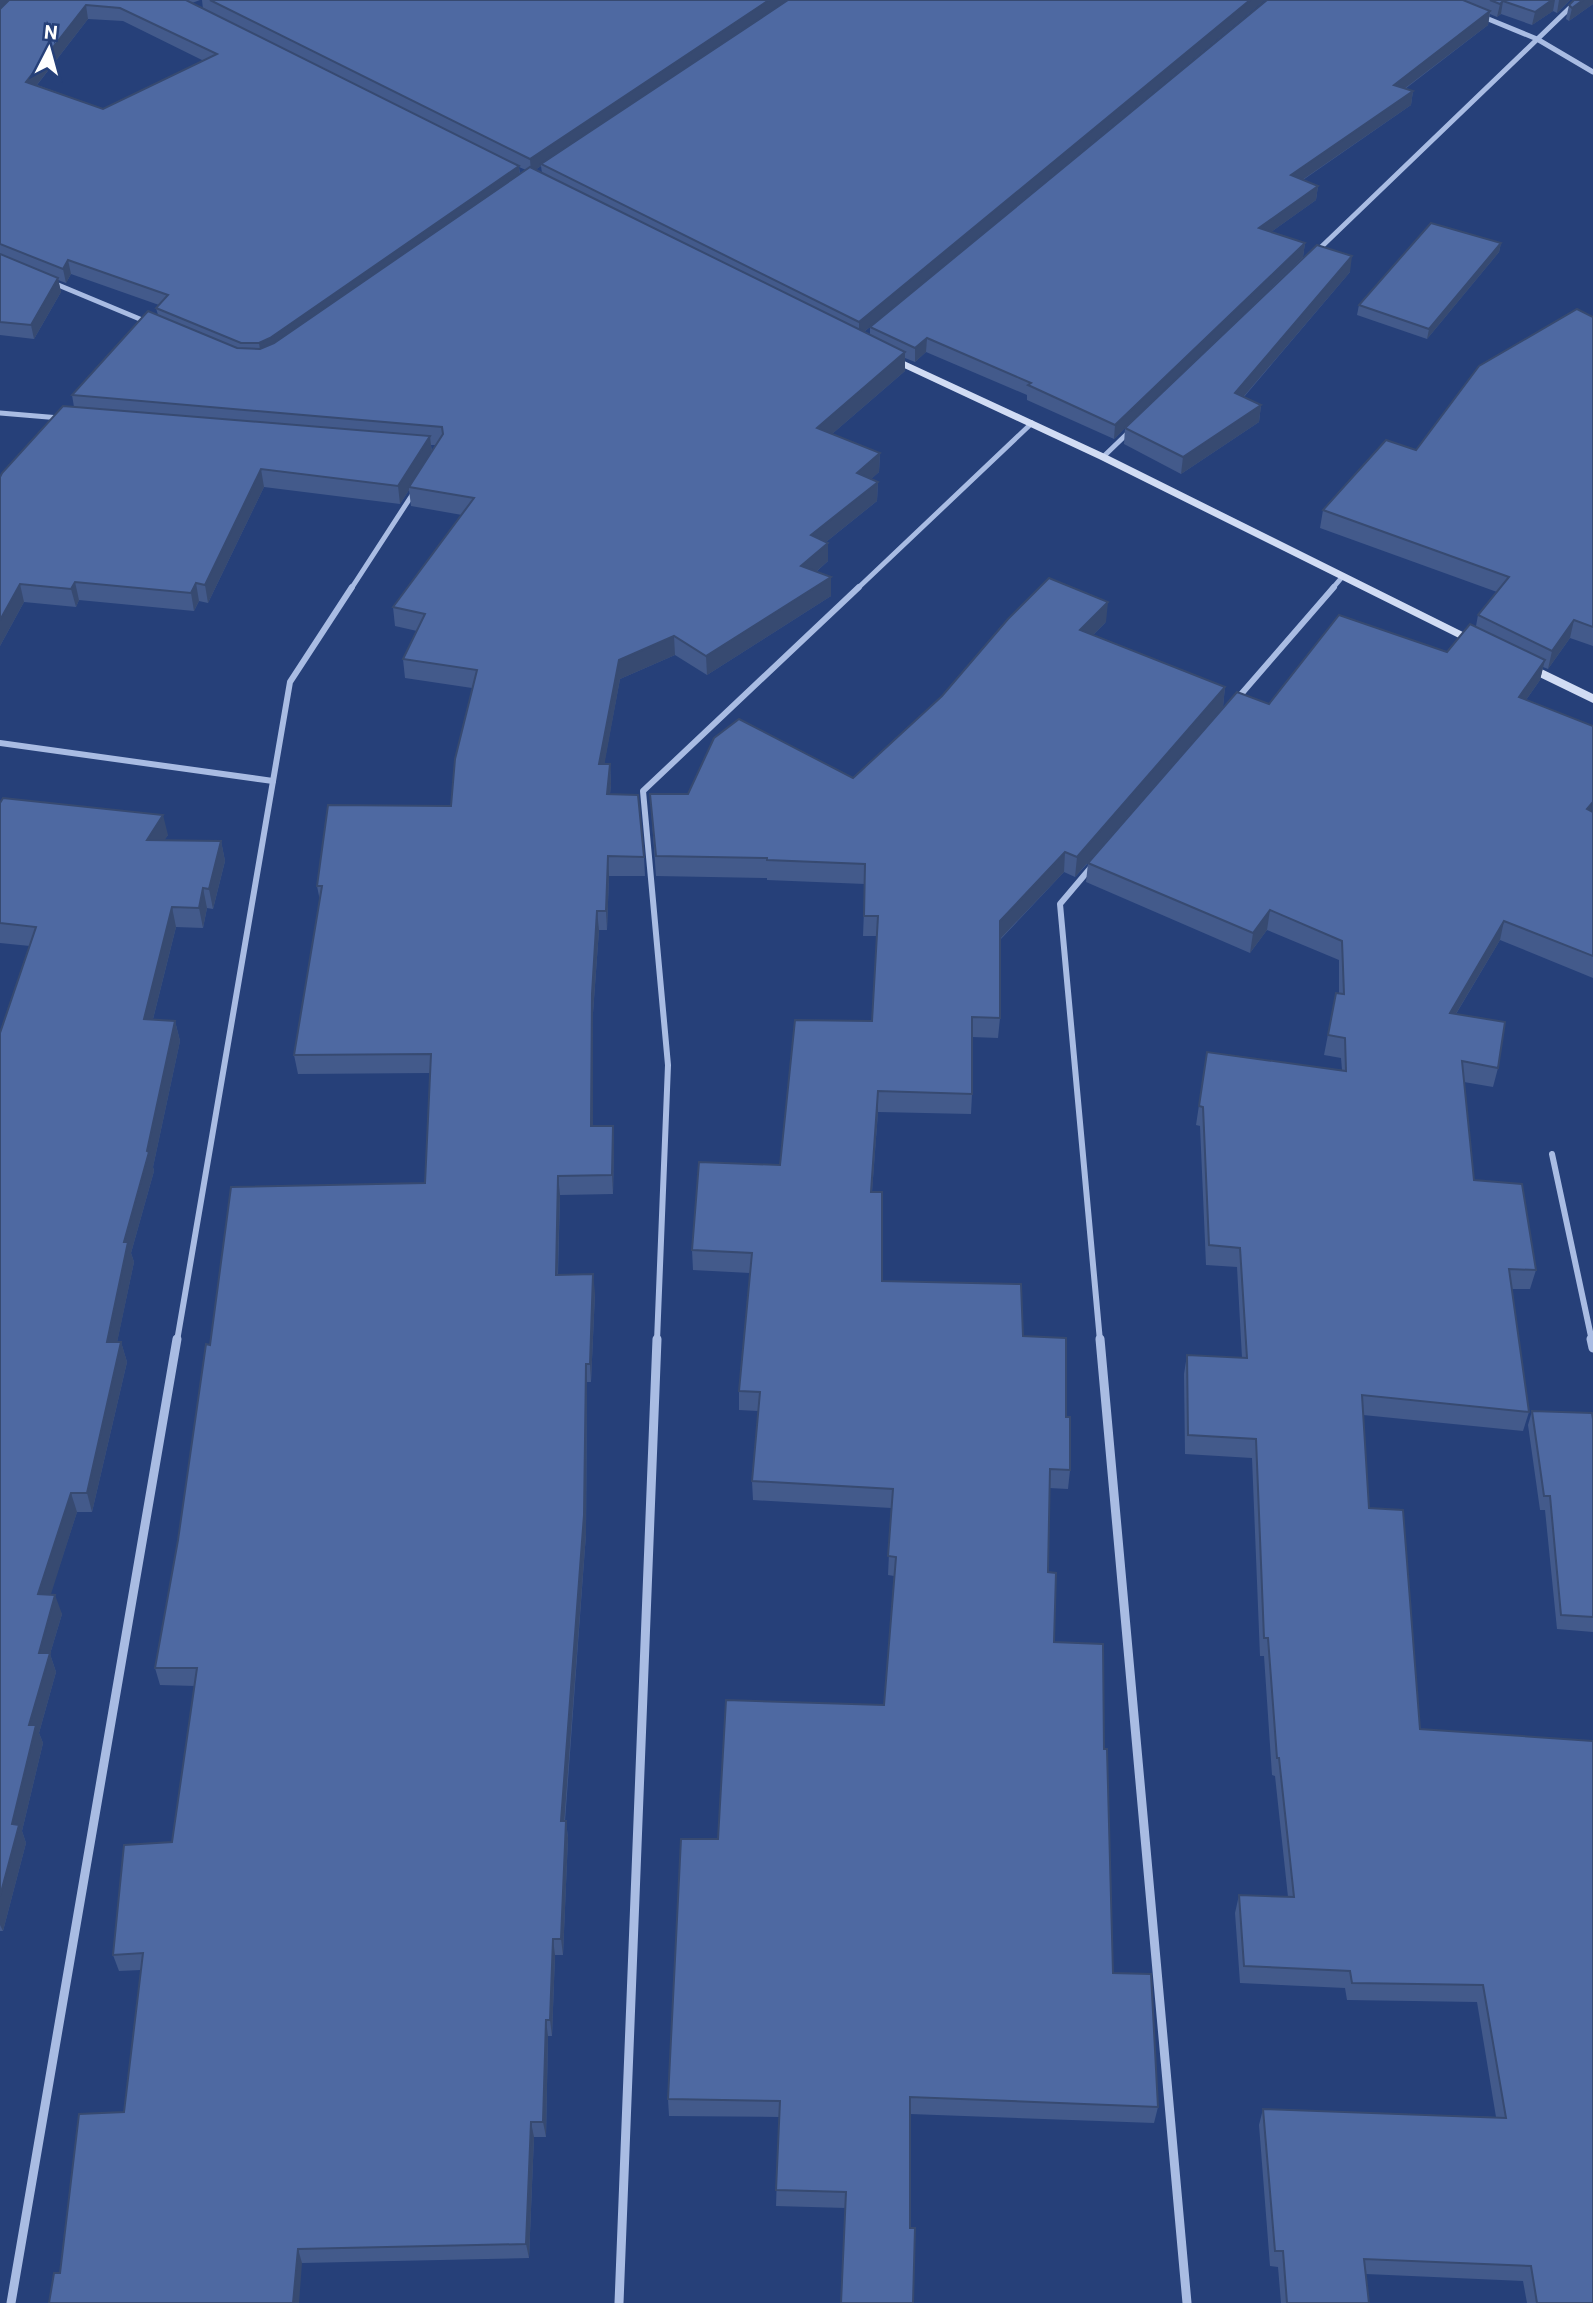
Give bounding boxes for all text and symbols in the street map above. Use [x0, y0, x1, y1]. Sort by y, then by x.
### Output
north arrow [14, 14, 84, 84]
text: N [43, 20, 59, 45]

